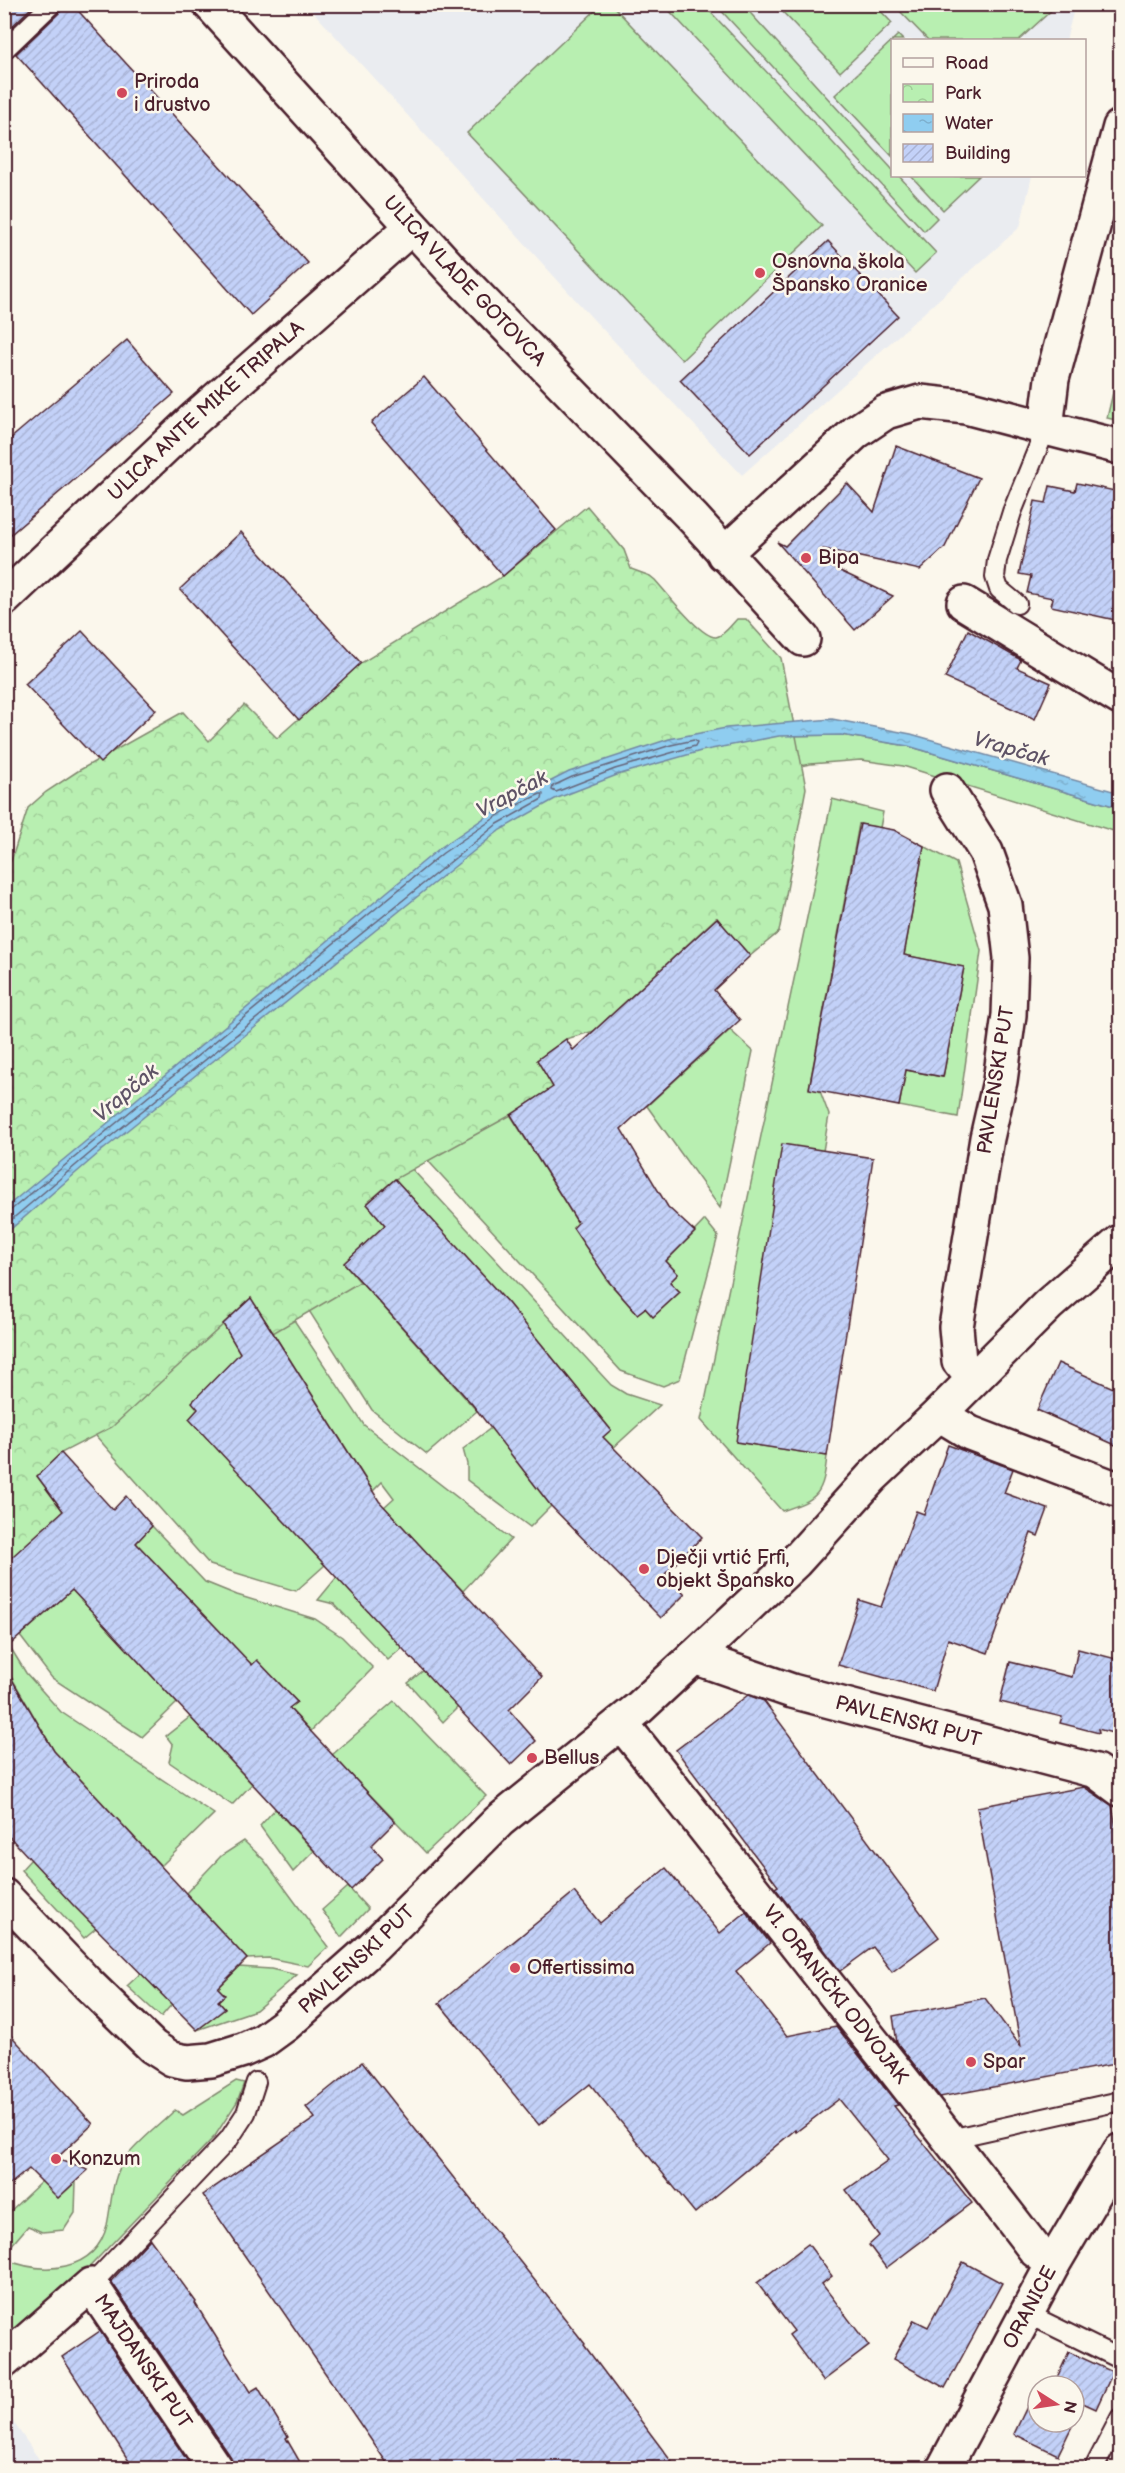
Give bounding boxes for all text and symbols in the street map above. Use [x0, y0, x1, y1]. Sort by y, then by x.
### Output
legend [891, 39, 1086, 177]
text: Road [945, 53, 989, 74]
place label: Priroda i drustvo [134, 70, 211, 117]
text: Park [945, 83, 981, 104]
marker: Priroda i drustvo [115, 86, 129, 100]
text: Water [945, 113, 993, 134]
text: Building [945, 143, 1011, 164]
street label: ULICA VLADE GOTOVCA [378, 191, 551, 372]
place label: Osnovna škola Špansko Oranice [772, 250, 928, 297]
marker: Osnovna škola Špansko Oranice [753, 266, 767, 280]
street label: ULICA ANTE MIKE TRIPALA [103, 315, 309, 506]
place label: Bipa [818, 546, 859, 570]
marker: Bipa [799, 551, 813, 565]
water label: Vrapčak [970, 726, 1052, 772]
water label: Vrapčak [472, 764, 553, 823]
street label: PAVLENSKI PUT [972, 1004, 1020, 1156]
water label: Vrapčak [88, 1058, 164, 1128]
place label: Dječji vrtić Frfi, objekt Špansko [656, 1546, 795, 1593]
marker: Dječji vrtić Frfi, objekt Špansko [637, 1562, 651, 1576]
street label: PAVLENSKI PUT [833, 1691, 984, 1752]
place label: Bellus [544, 1746, 600, 1770]
marker: Bellus [525, 1751, 539, 1765]
street label: PAVLENSKI PUT [294, 1900, 420, 2019]
street label: VI. ORANIČKI ODVOJAK [758, 1901, 913, 2089]
place label: Offertissima [527, 1956, 635, 1980]
marker: Offertissima [508, 1961, 522, 1975]
place label: Spar [983, 2050, 1026, 2074]
marker: Spar [964, 2055, 978, 2069]
place label: Konzum [68, 2147, 141, 2171]
marker: Konzum [49, 2152, 63, 2166]
street label: ORANICE [998, 2262, 1062, 2353]
street label: MAJDANSKI PUT [89, 2290, 197, 2433]
north arrow [1026, 2374, 1086, 2434]
text: N [1059, 2399, 1080, 2415]

